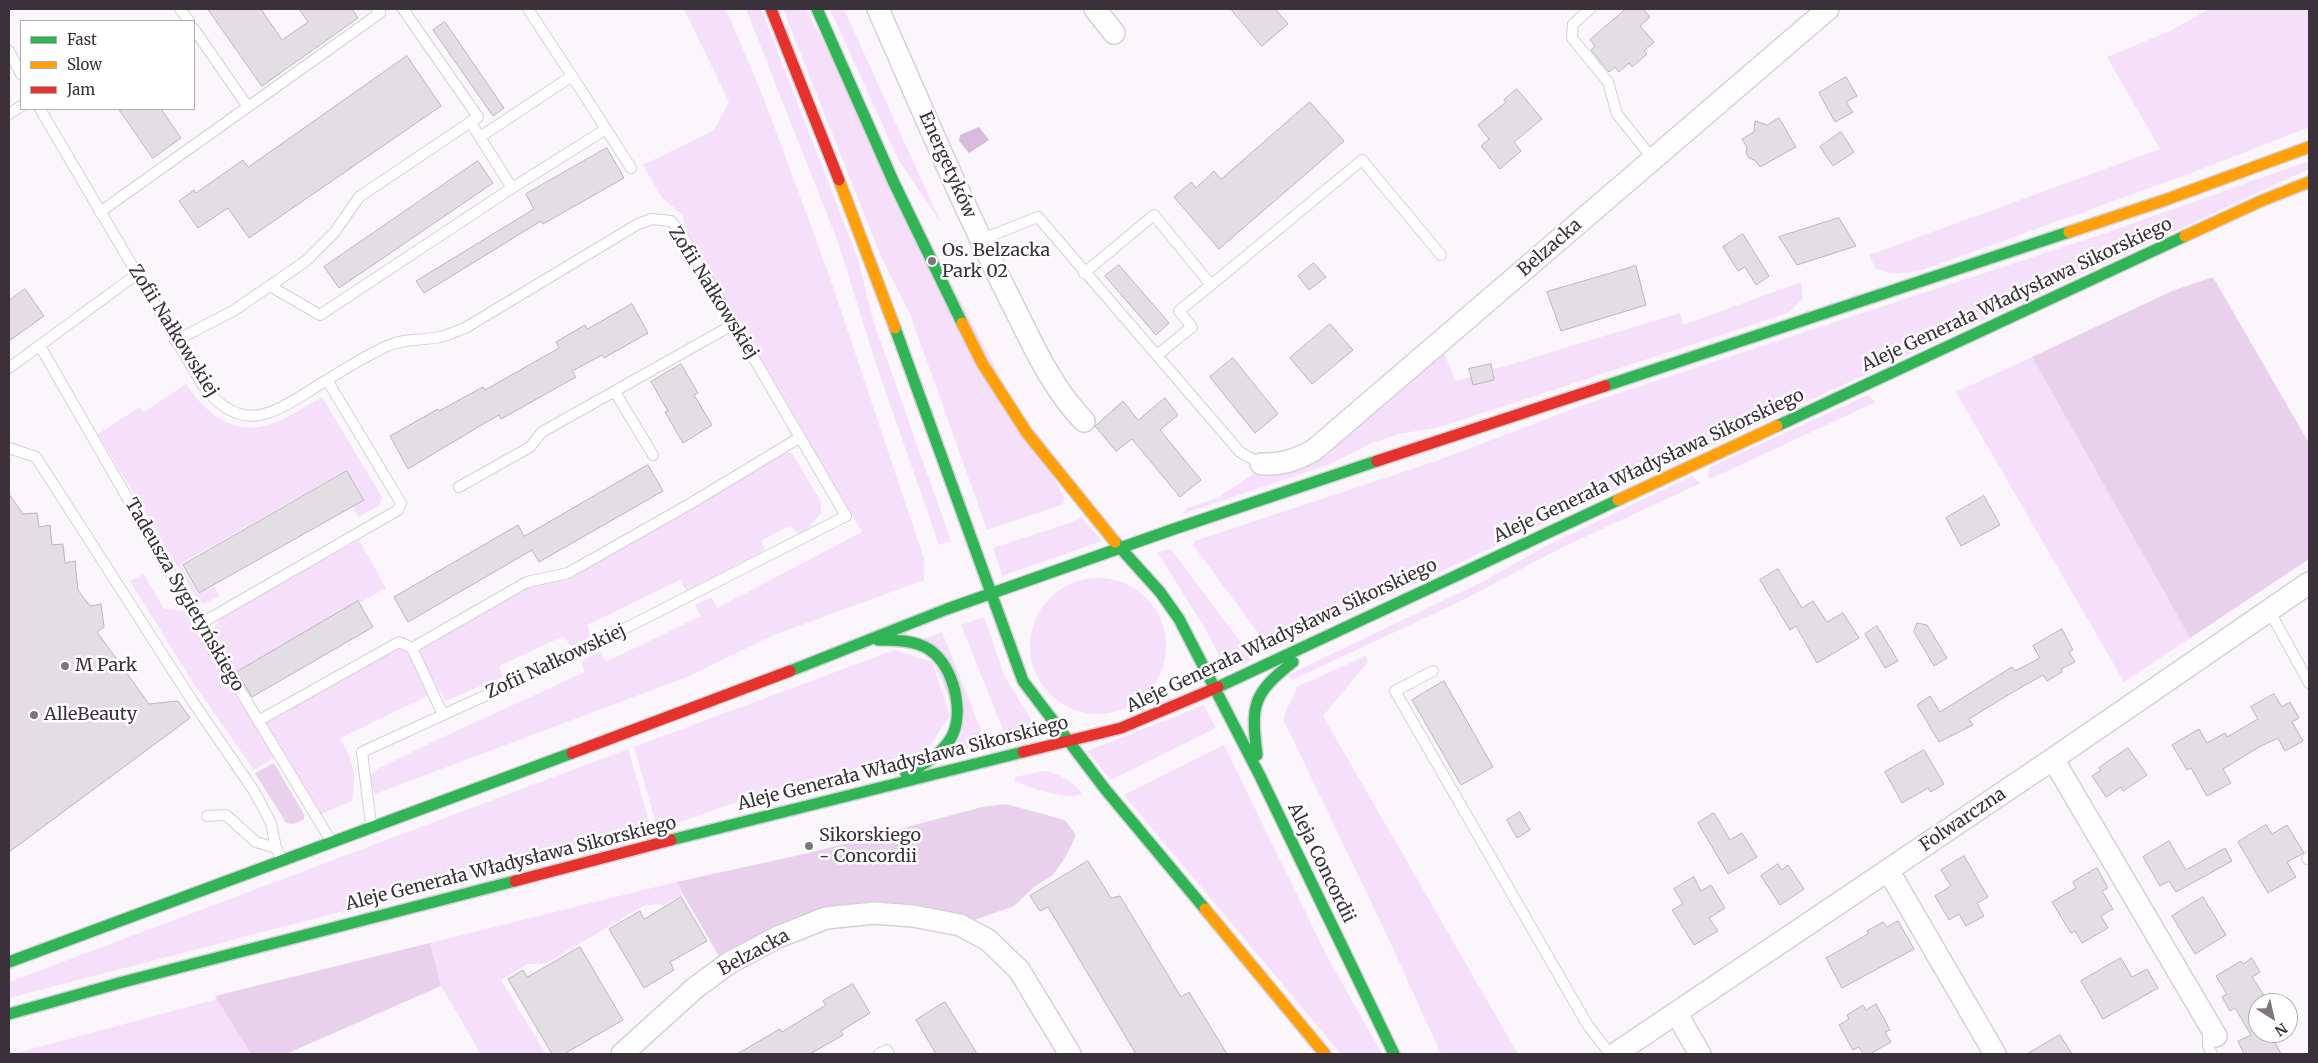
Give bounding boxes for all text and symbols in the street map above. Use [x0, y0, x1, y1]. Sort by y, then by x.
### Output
legend [20, 20, 195, 110]
text: Fast [67, 30, 97, 49]
text: Slow [67, 55, 102, 74]
text: Jam [67, 80, 95, 99]
street label: Energetyków [914, 108, 980, 222]
street label: Aleje Generała Władysława Sikorskiego [1858, 213, 2176, 377]
street label: Belzacka [1514, 214, 1586, 282]
street label: Zofii Nałkowskiej [664, 223, 762, 363]
place label: Os. Belzacka Park 02 [942, 240, 1050, 282]
marker: Os. Belzacka Park 02 [926, 255, 938, 267]
street label: Zofii Nałkowskiej [124, 261, 222, 401]
street label: Aleje Generała Władysława Sikorskiego [1490, 384, 1808, 548]
street label: Tadeusza Sygietyńskiego [120, 495, 248, 695]
street label: Aleje Generała Władysława Sikorskiego [1123, 554, 1441, 718]
street label: Zofii Nałkowskiej [482, 620, 630, 704]
place label: M Park [75, 655, 137, 677]
marker: M Park [59, 660, 71, 672]
place label: AlleBeauty [44, 704, 137, 726]
marker: AlleBeauty [28, 709, 40, 721]
street label: Aleje Generała Władysława Sikorskiego [735, 712, 1071, 816]
street label: Folwarczna [1916, 783, 2010, 857]
street label: Aleja Concordii [1283, 800, 1359, 926]
street label: Aleje Generała Władysława Sikorskiego [343, 812, 679, 916]
place label: Sikorskiego - Concordii [819, 825, 921, 868]
marker: Sikorskiego - Concordii [803, 840, 815, 852]
street label: Belzacka [715, 925, 793, 981]
north arrow [2248, 993, 2298, 1043]
text: N [2271, 1019, 2291, 1040]

